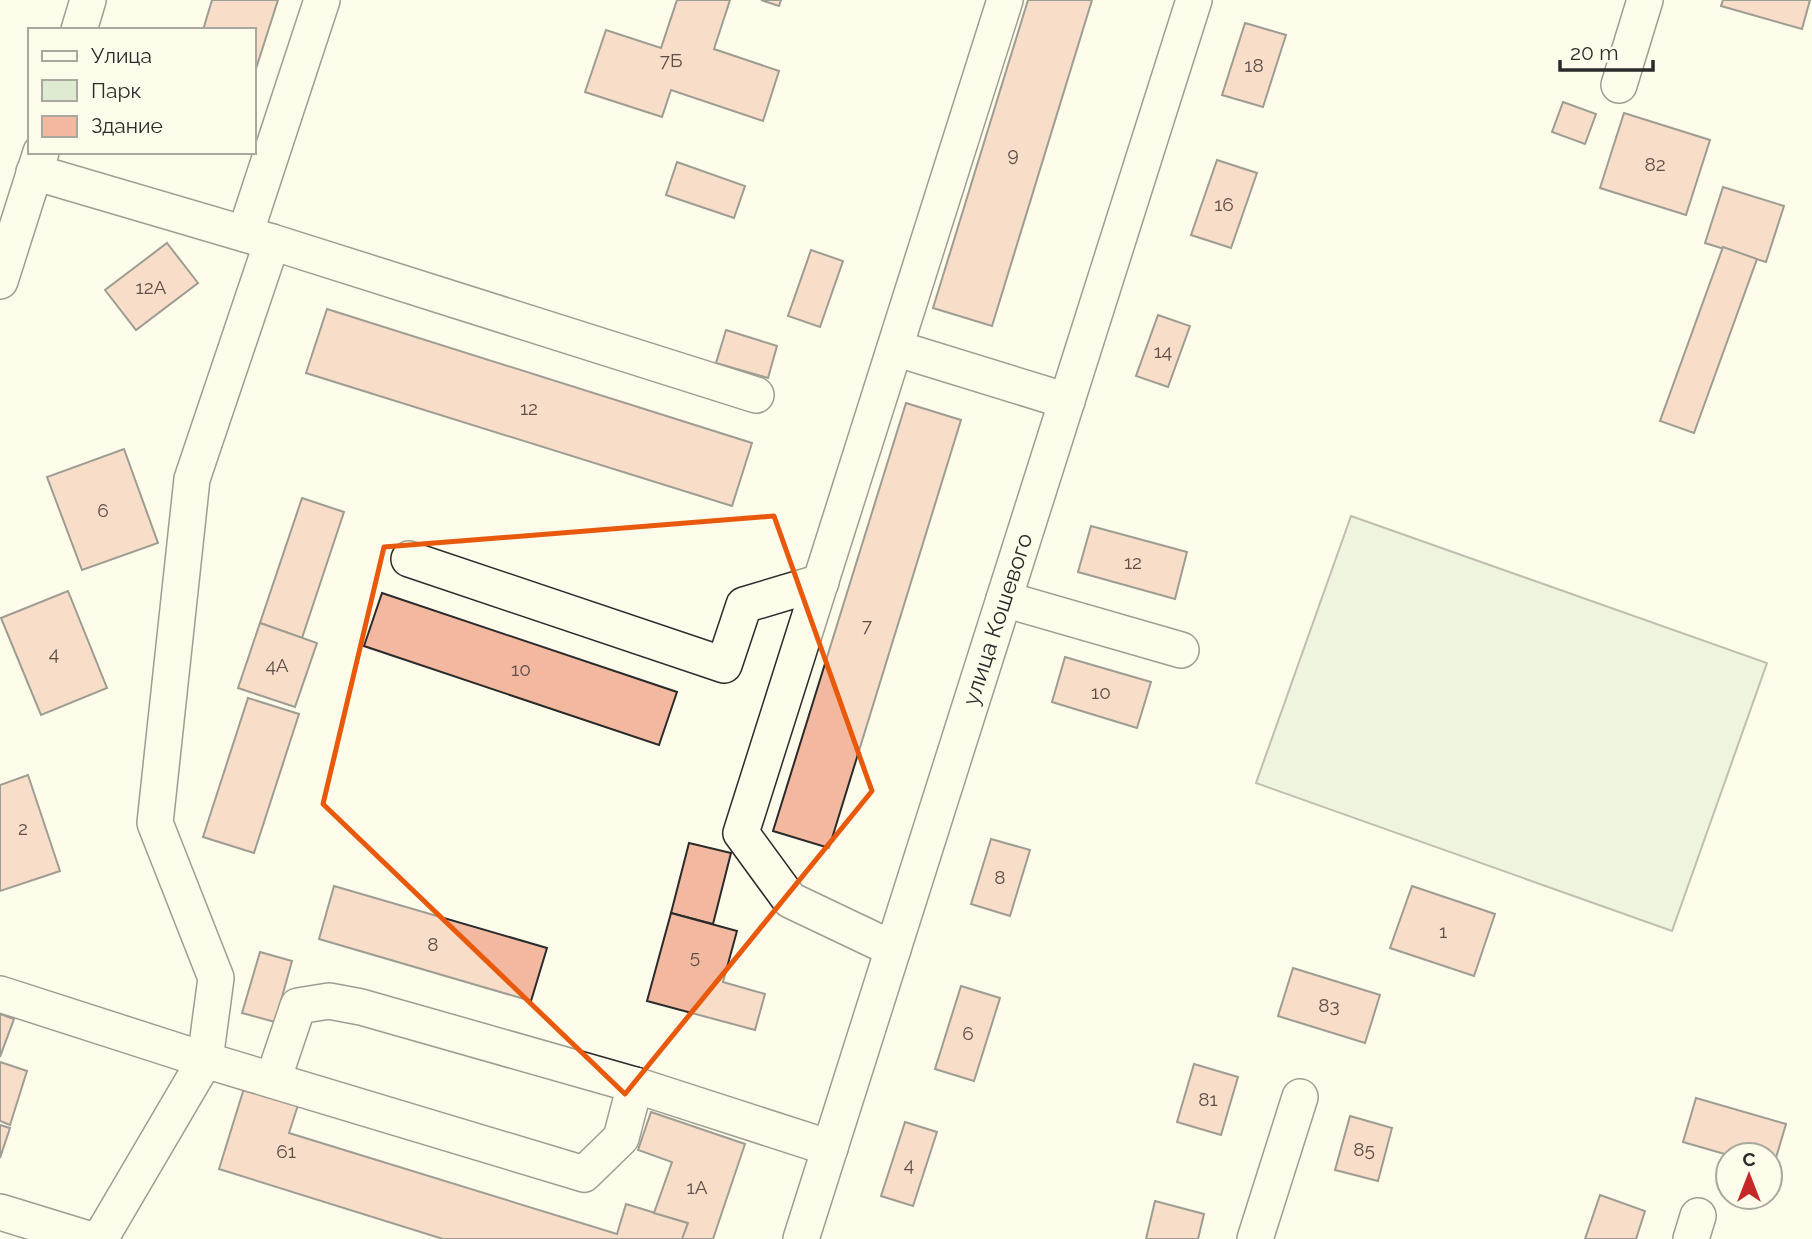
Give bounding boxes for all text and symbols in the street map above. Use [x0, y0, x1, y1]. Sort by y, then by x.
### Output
legend [28, 28, 256, 154]
scale bar [1560, 28, 1653, 72]
text: 20 m [1570, 40, 1618, 65]
text: Улица [91, 43, 152, 68]
house number: 7Б [660, 49, 682, 71]
house number: 18 [1244, 54, 1264, 76]
text: Парк [91, 78, 141, 103]
text: Здание [91, 113, 163, 138]
house number: 9 [1007, 143, 1019, 165]
house number: 82 [1644, 153, 1666, 175]
house number: 16 [1214, 193, 1234, 215]
house number: 12А [136, 276, 167, 298]
house number: 14 [1154, 340, 1172, 362]
house number: 12 [520, 397, 538, 419]
house number: 6 [97, 499, 109, 521]
street label: улица Кошевого [956, 530, 1038, 708]
house number: 12 [1124, 551, 1142, 573]
house number: 7 [862, 614, 872, 636]
house number: 4 [49, 642, 59, 664]
house number: 4А [265, 654, 289, 676]
house number: 10 [511, 658, 531, 680]
house number: 10 [1091, 681, 1111, 703]
house number: 2 [18, 817, 28, 839]
house number: 8 [994, 866, 1006, 888]
house number: 1 [1439, 920, 1447, 942]
house number: 8 [427, 933, 439, 955]
house number: 5 [690, 945, 700, 967]
house number: 83 [1318, 994, 1340, 1016]
house number: 6 [962, 1022, 974, 1044]
house number: 81 [1198, 1088, 1218, 1110]
house number: 85 [1353, 1138, 1375, 1160]
house number: 61 [276, 1140, 296, 1162]
north arrow [1714, 1141, 1784, 1211]
text: С [1742, 1148, 1756, 1170]
house number: 4 [904, 1153, 914, 1175]
house number: 1А [687, 1176, 708, 1198]

